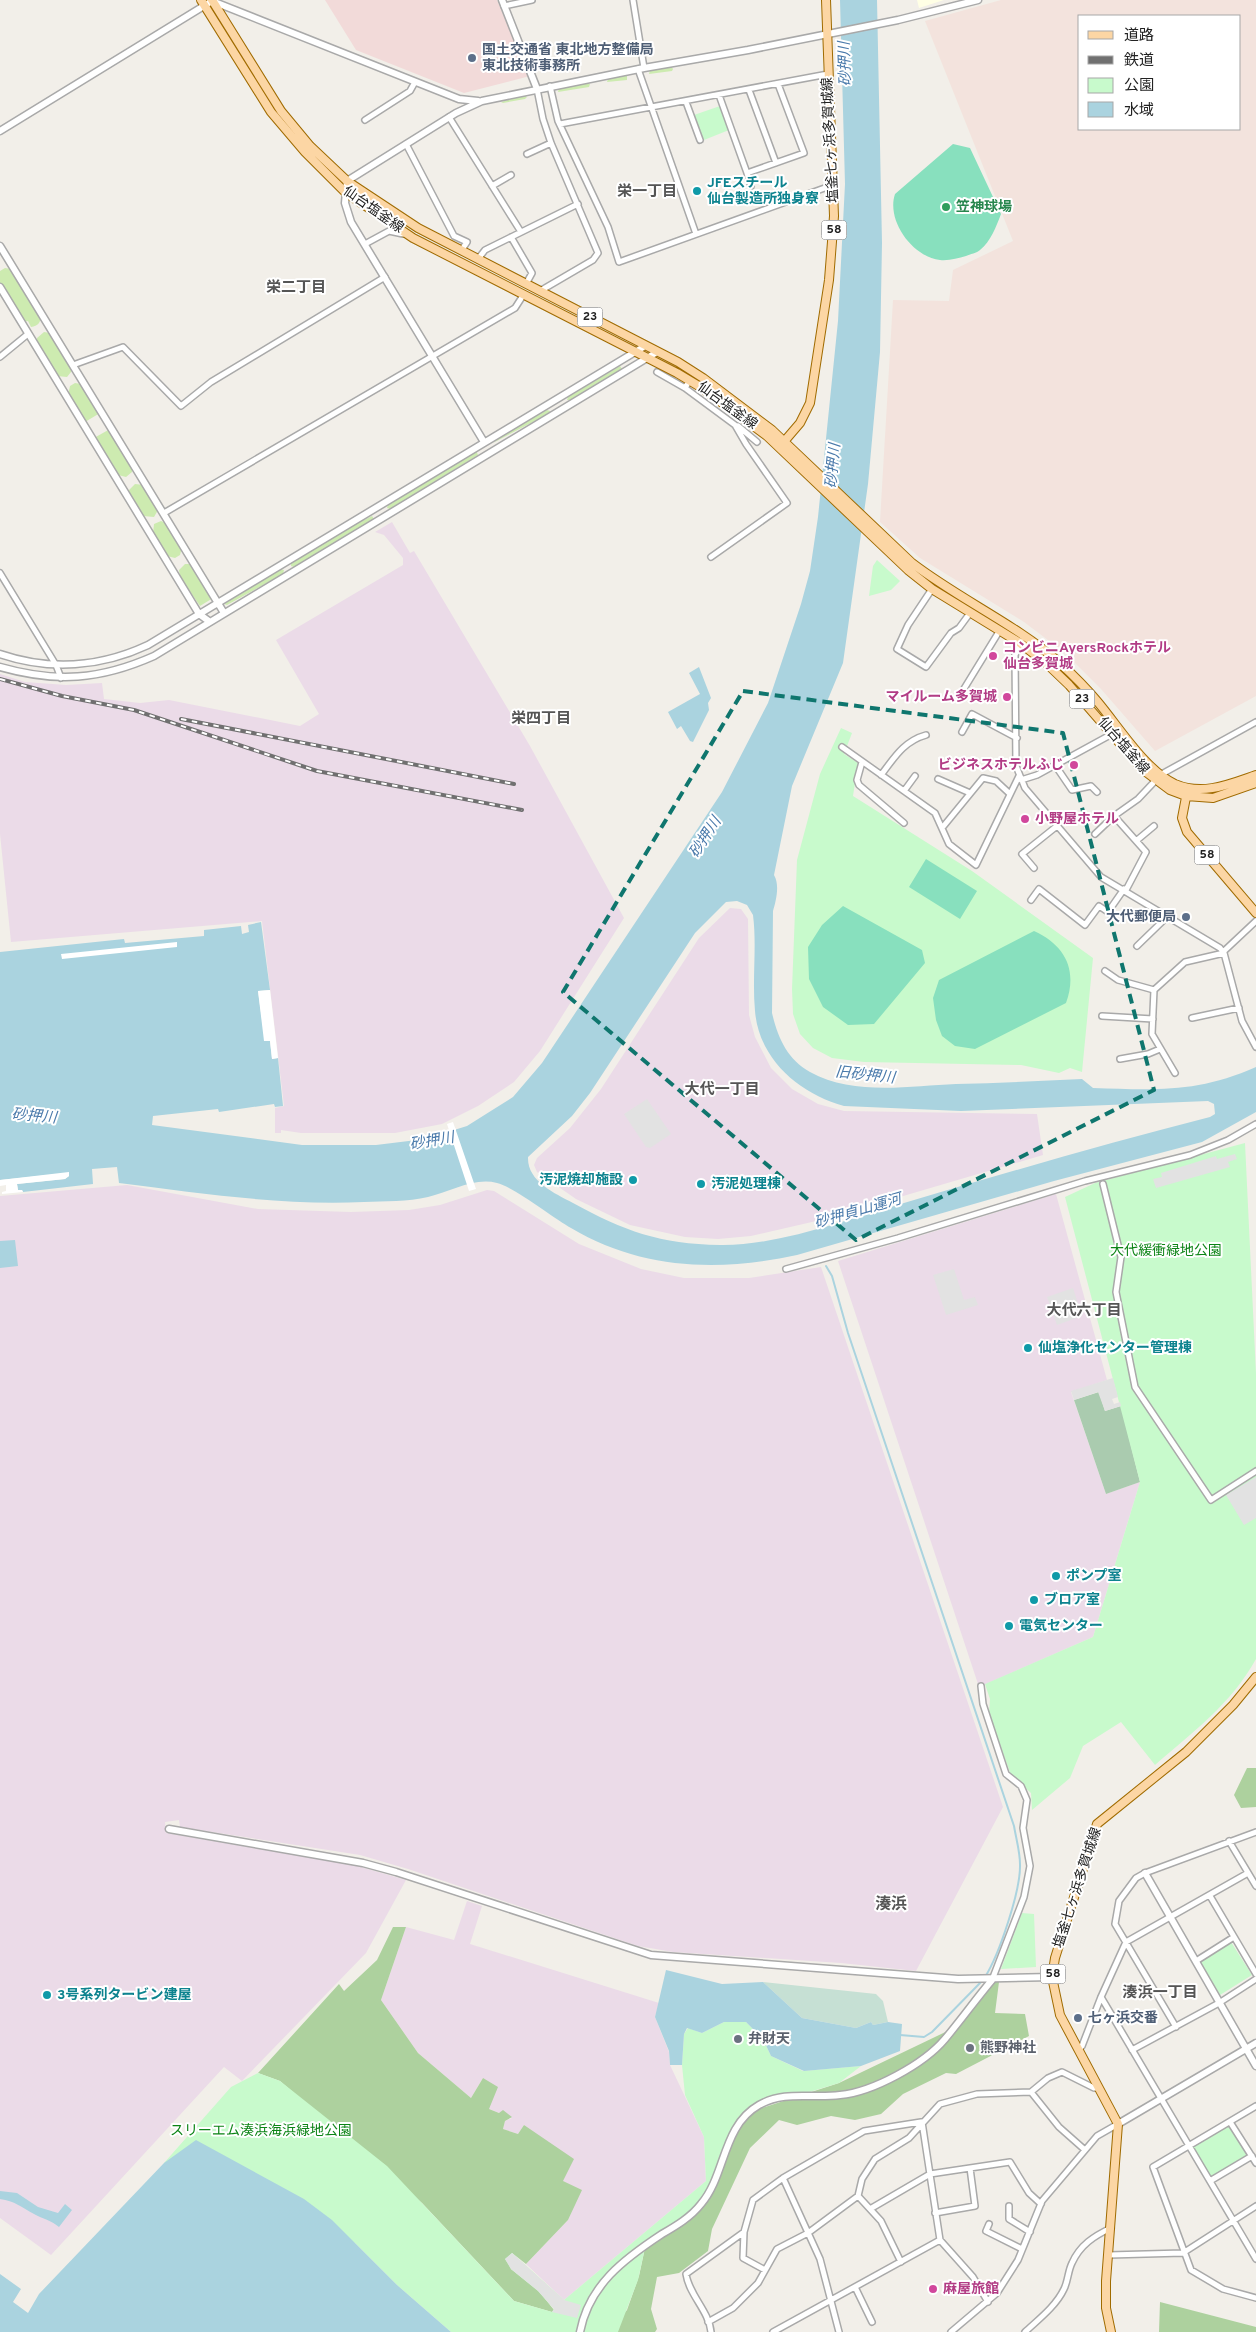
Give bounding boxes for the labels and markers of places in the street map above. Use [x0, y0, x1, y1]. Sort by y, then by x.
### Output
place label: 国土交通省 東北地方整備局 東北技術事務所 [482, 41, 654, 75]
marker: 国土交通省 東北地方整備局 東北技術事務所 [466, 52, 478, 64]
place label: JFEスチール 仙台製造所独身寮 [707, 175, 819, 208]
marker: JFEスチール 仙台製造所独身寮 [691, 185, 703, 197]
place label: 笠神球場 [956, 198, 1012, 216]
marker: 笠神球場 [940, 201, 952, 213]
place label: コンビニAyersRockホテル 仙台多賀城 [1003, 640, 1171, 673]
marker: コンビニAyersRockホテル 仙台多賀城 [987, 650, 999, 662]
place label: マイルーム多賀城 [885, 688, 997, 706]
marker: マイルーム多賀城 [1001, 691, 1013, 703]
place label: ビジネスホテルふじ [938, 757, 1064, 774]
marker: ビジネスホテルふじ [1068, 759, 1080, 771]
place label: 小野屋ホテル [1035, 811, 1119, 828]
marker: 小野屋ホテル [1019, 813, 1031, 825]
place label: 大代郵便局 [1106, 908, 1176, 926]
marker: 大代郵便局 [1180, 911, 1192, 923]
place label: 汚泥焼却施設 [539, 1171, 623, 1189]
marker: 汚泥焼却施設 [627, 1174, 639, 1186]
place label: 汚泥処理棟 [711, 1175, 781, 1193]
marker: 汚泥処理棟 [695, 1178, 707, 1190]
place label: 仙塩浄化センター管理棟 [1038, 1339, 1192, 1357]
marker: 仙塩浄化センター管理棟 [1022, 1342, 1034, 1354]
place label: ポンプ室 [1066, 1568, 1122, 1585]
marker: ポンプ室 [1050, 1570, 1062, 1582]
place label: ブロア室 [1044, 1591, 1100, 1609]
marker: ブロア室 [1028, 1594, 1040, 1606]
place label: 電気センター [1019, 1618, 1103, 1635]
marker: 電気センター [1003, 1620, 1015, 1632]
place label: 3号系列タービン建屋 [57, 1987, 191, 2004]
marker: 3号系列タービン建屋 [41, 1989, 53, 2001]
place label: 七ヶ浜交番 [1088, 2009, 1158, 2027]
marker: 七ヶ浜交番 [1072, 2012, 1084, 2024]
place label: 弁財天 [748, 2031, 790, 2048]
marker: 弁財天 [732, 2033, 744, 2045]
place label: 熊野神社 [980, 2039, 1036, 2057]
marker: 熊野神社 [964, 2042, 976, 2054]
place label: 麻屋旅館 [943, 2281, 999, 2298]
marker: 麻屋旅館 [927, 2283, 939, 2295]

